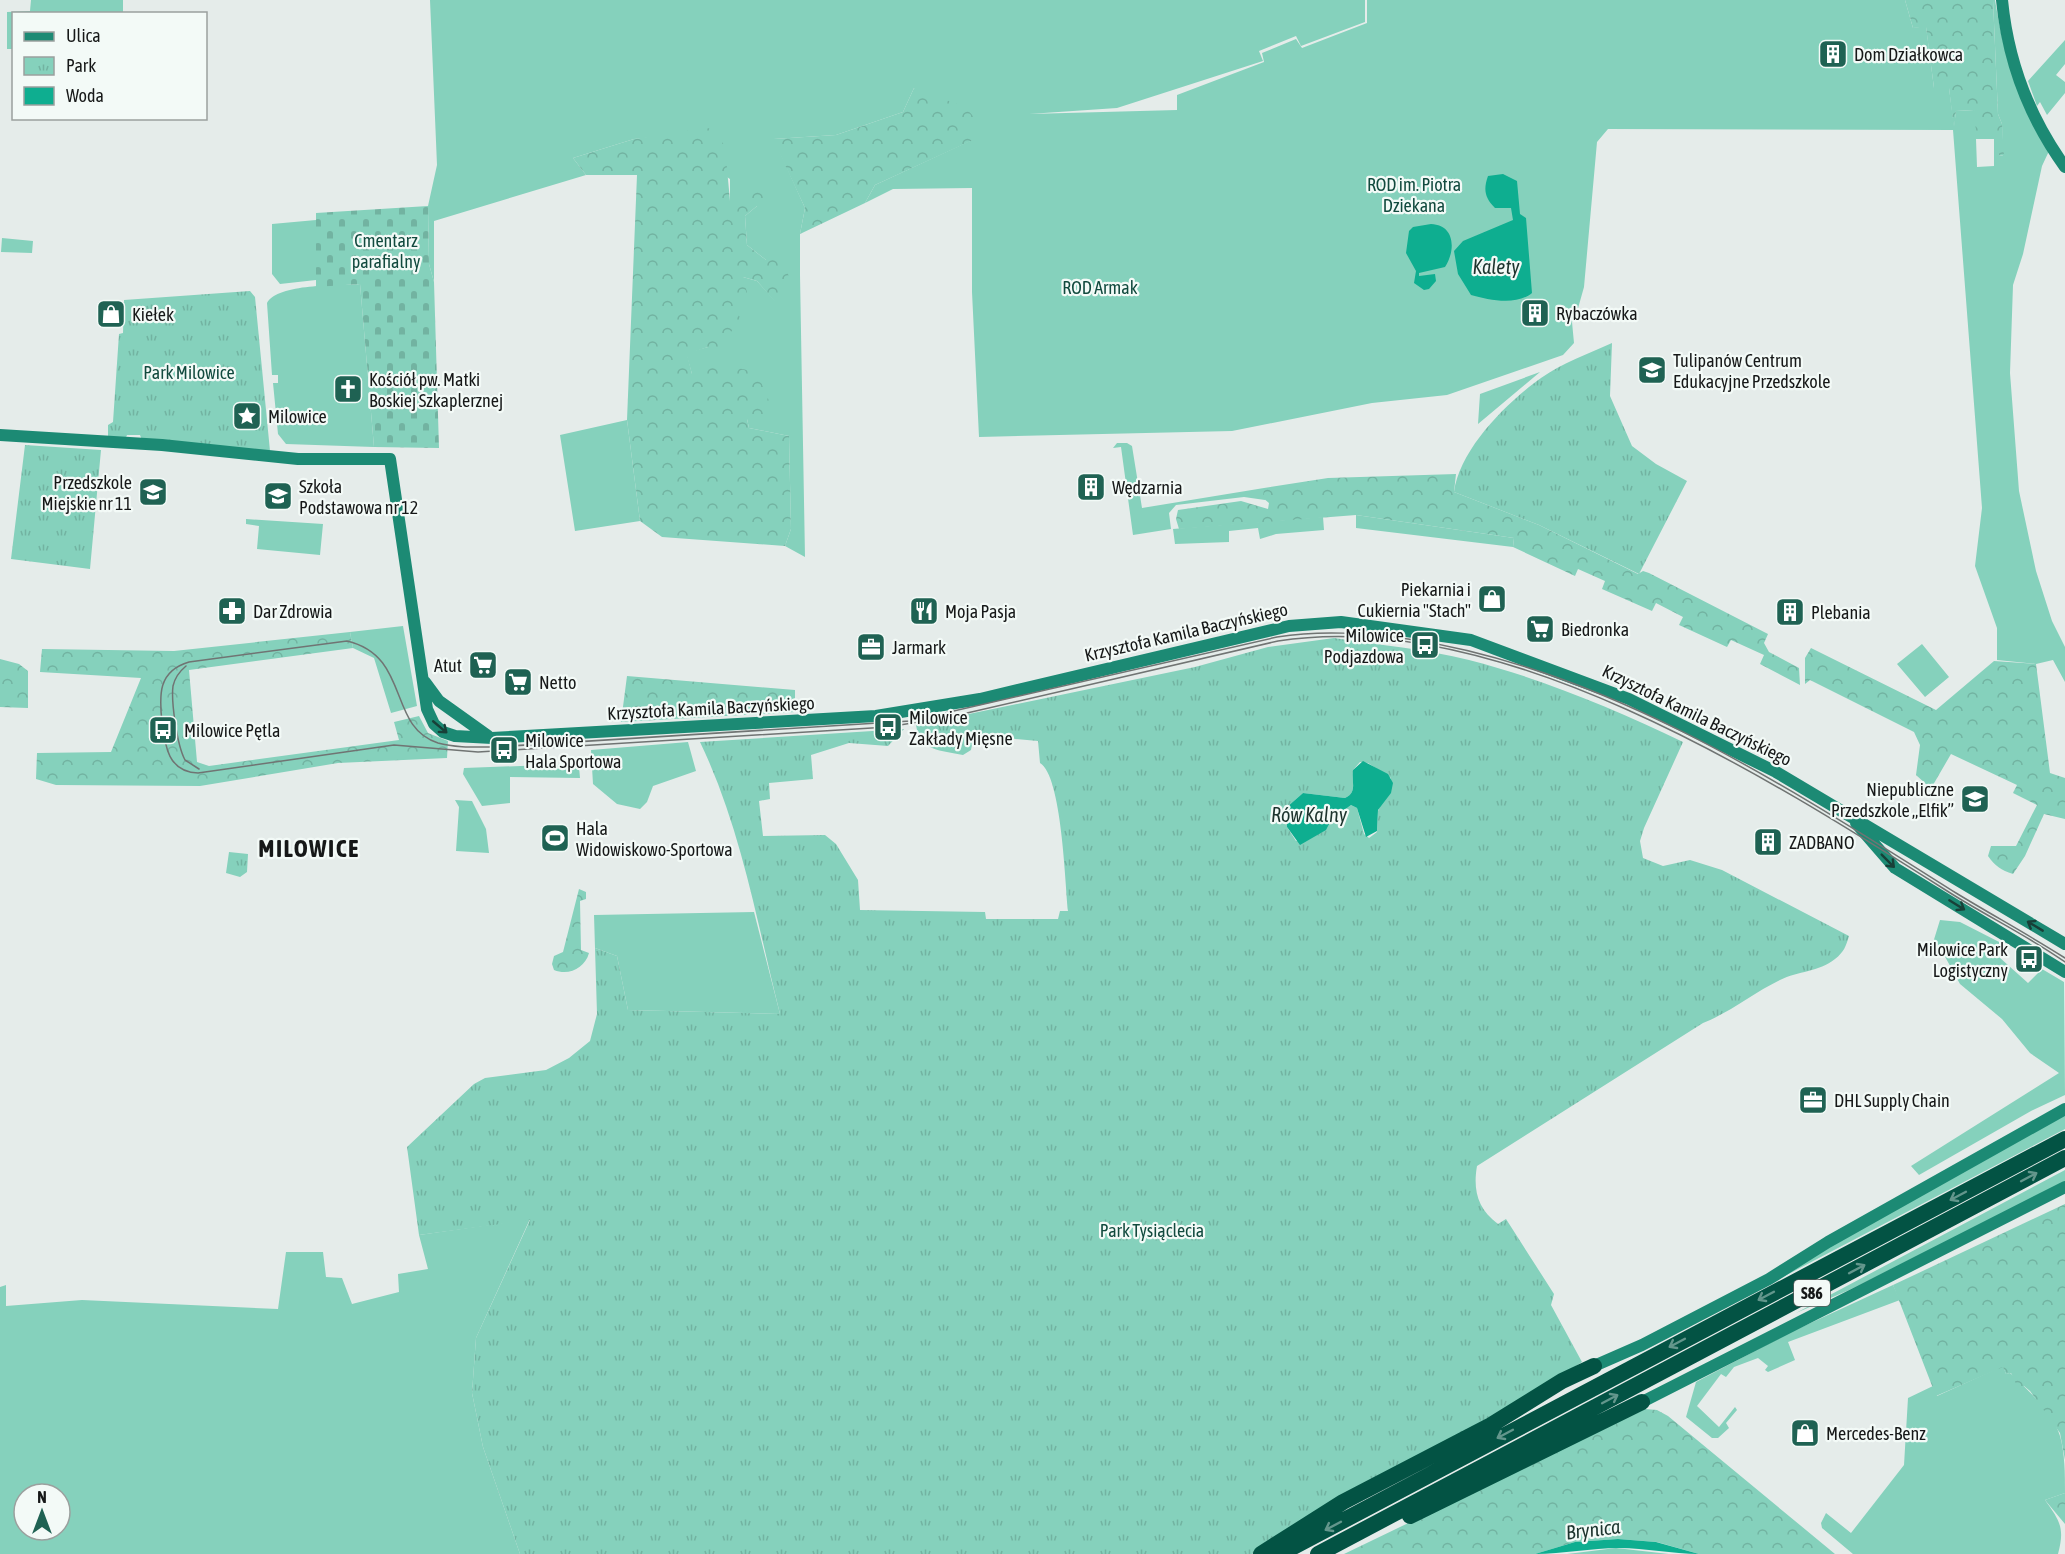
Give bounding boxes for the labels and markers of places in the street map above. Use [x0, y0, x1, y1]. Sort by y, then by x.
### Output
building icon: Dom Działkowca [1817, 38, 1849, 70]
place label: Dom Działkowca [1854, 44, 1963, 65]
building icon: Rybaczówka [1519, 297, 1551, 329]
shop icon: Kiełek [95, 298, 127, 330]
place label: Rybaczówka [1556, 303, 1638, 324]
place label: Kiełek [132, 304, 174, 325]
place label: Tulipanów Centrum Edukacyjne Przedszkole [1673, 350, 1830, 392]
school or university icon: Tulipanów Centrum Edukacyjne Przedszkole [1636, 354, 1668, 386]
place label: Kościół pw. Matki Boskiej Szkaplerznej [369, 369, 503, 411]
church icon: Kościół pw. Matki Boskiej Szkaplerznej [332, 373, 364, 405]
place icon: Milowice [231, 400, 263, 432]
place label: Milowice [268, 406, 327, 427]
building icon: Wędzarnia [1075, 471, 1107, 503]
place label: Przedszkole Miejskie nr 11 [42, 472, 132, 514]
school or university icon: Przedszkole Miejskie nr 11 [137, 476, 169, 508]
place label: Szkoła Podstawowa nr 12 [299, 476, 418, 518]
place label: Wędzarnia [1112, 477, 1183, 498]
school or university icon: Szkoła Podstawowa nr 12 [262, 480, 294, 512]
place label: Piekarnia i Cukiernia "Stach" [1358, 579, 1471, 621]
shop icon: Piekarnia i Cukiernia "Stach" [1476, 583, 1508, 615]
pharmacy icon: Dar Zdrowia [216, 595, 248, 627]
restaurant icon: Moja Pasja [908, 595, 940, 627]
building icon: Plebania [1774, 596, 1806, 628]
place label: Dar Zdrowia [253, 601, 333, 622]
place label: Moja Pasja [945, 601, 1016, 622]
place label: Plebania [1811, 602, 1871, 623]
supermarket icon: Biedronka [1524, 613, 1556, 645]
place label: Biedronka [1561, 619, 1629, 640]
place label: Milowice Podjazdowa [1324, 625, 1404, 667]
bus stop icon: Milowice Podjazdowa [1409, 629, 1441, 661]
office icon: Jarmark [855, 631, 887, 663]
place label: Jarmark [892, 637, 946, 658]
supermarket icon: Atut [467, 649, 499, 681]
place label: Atut [434, 655, 462, 676]
supermarket icon: Netto [502, 666, 534, 698]
place label: Netto [539, 672, 576, 693]
place label: Milowice Zakłady Mięsne [909, 707, 1013, 749]
bus stop icon: Milowice Zakłady Mięsne [872, 711, 904, 743]
bus stop icon: Milowice Pętla [147, 714, 179, 746]
place label: Milowice Pętla [184, 720, 280, 741]
place label: Milowice Hala Sportowa [525, 730, 621, 772]
bus stop icon: Milowice Hala Sportowa [488, 734, 520, 766]
place label: Niepubliczne Przedszkole „Elfik” [1831, 779, 1954, 821]
school or university icon: Niepubliczne Przedszkole „Elfik” [1959, 783, 1991, 815]
place label: Hala Widowiskowo-Sportowa [576, 818, 733, 860]
sports icon: Hala Widowiskowo-Sportowa [539, 822, 571, 854]
building icon: ZADBANO [1752, 826, 1784, 858]
place label: ZADBANO [1789, 832, 1854, 853]
place label: Milowice Park Logistyczny [1917, 939, 2008, 981]
bus stop icon: Milowice Park Logistyczny [2013, 943, 2045, 975]
office icon: DHL Supply Chain [1797, 1084, 1829, 1116]
place label: DHL Supply Chain [1834, 1090, 1950, 1111]
shop icon: Mercedes-Benz [1789, 1417, 1821, 1449]
place label: Mercedes-Benz [1826, 1423, 1926, 1444]

